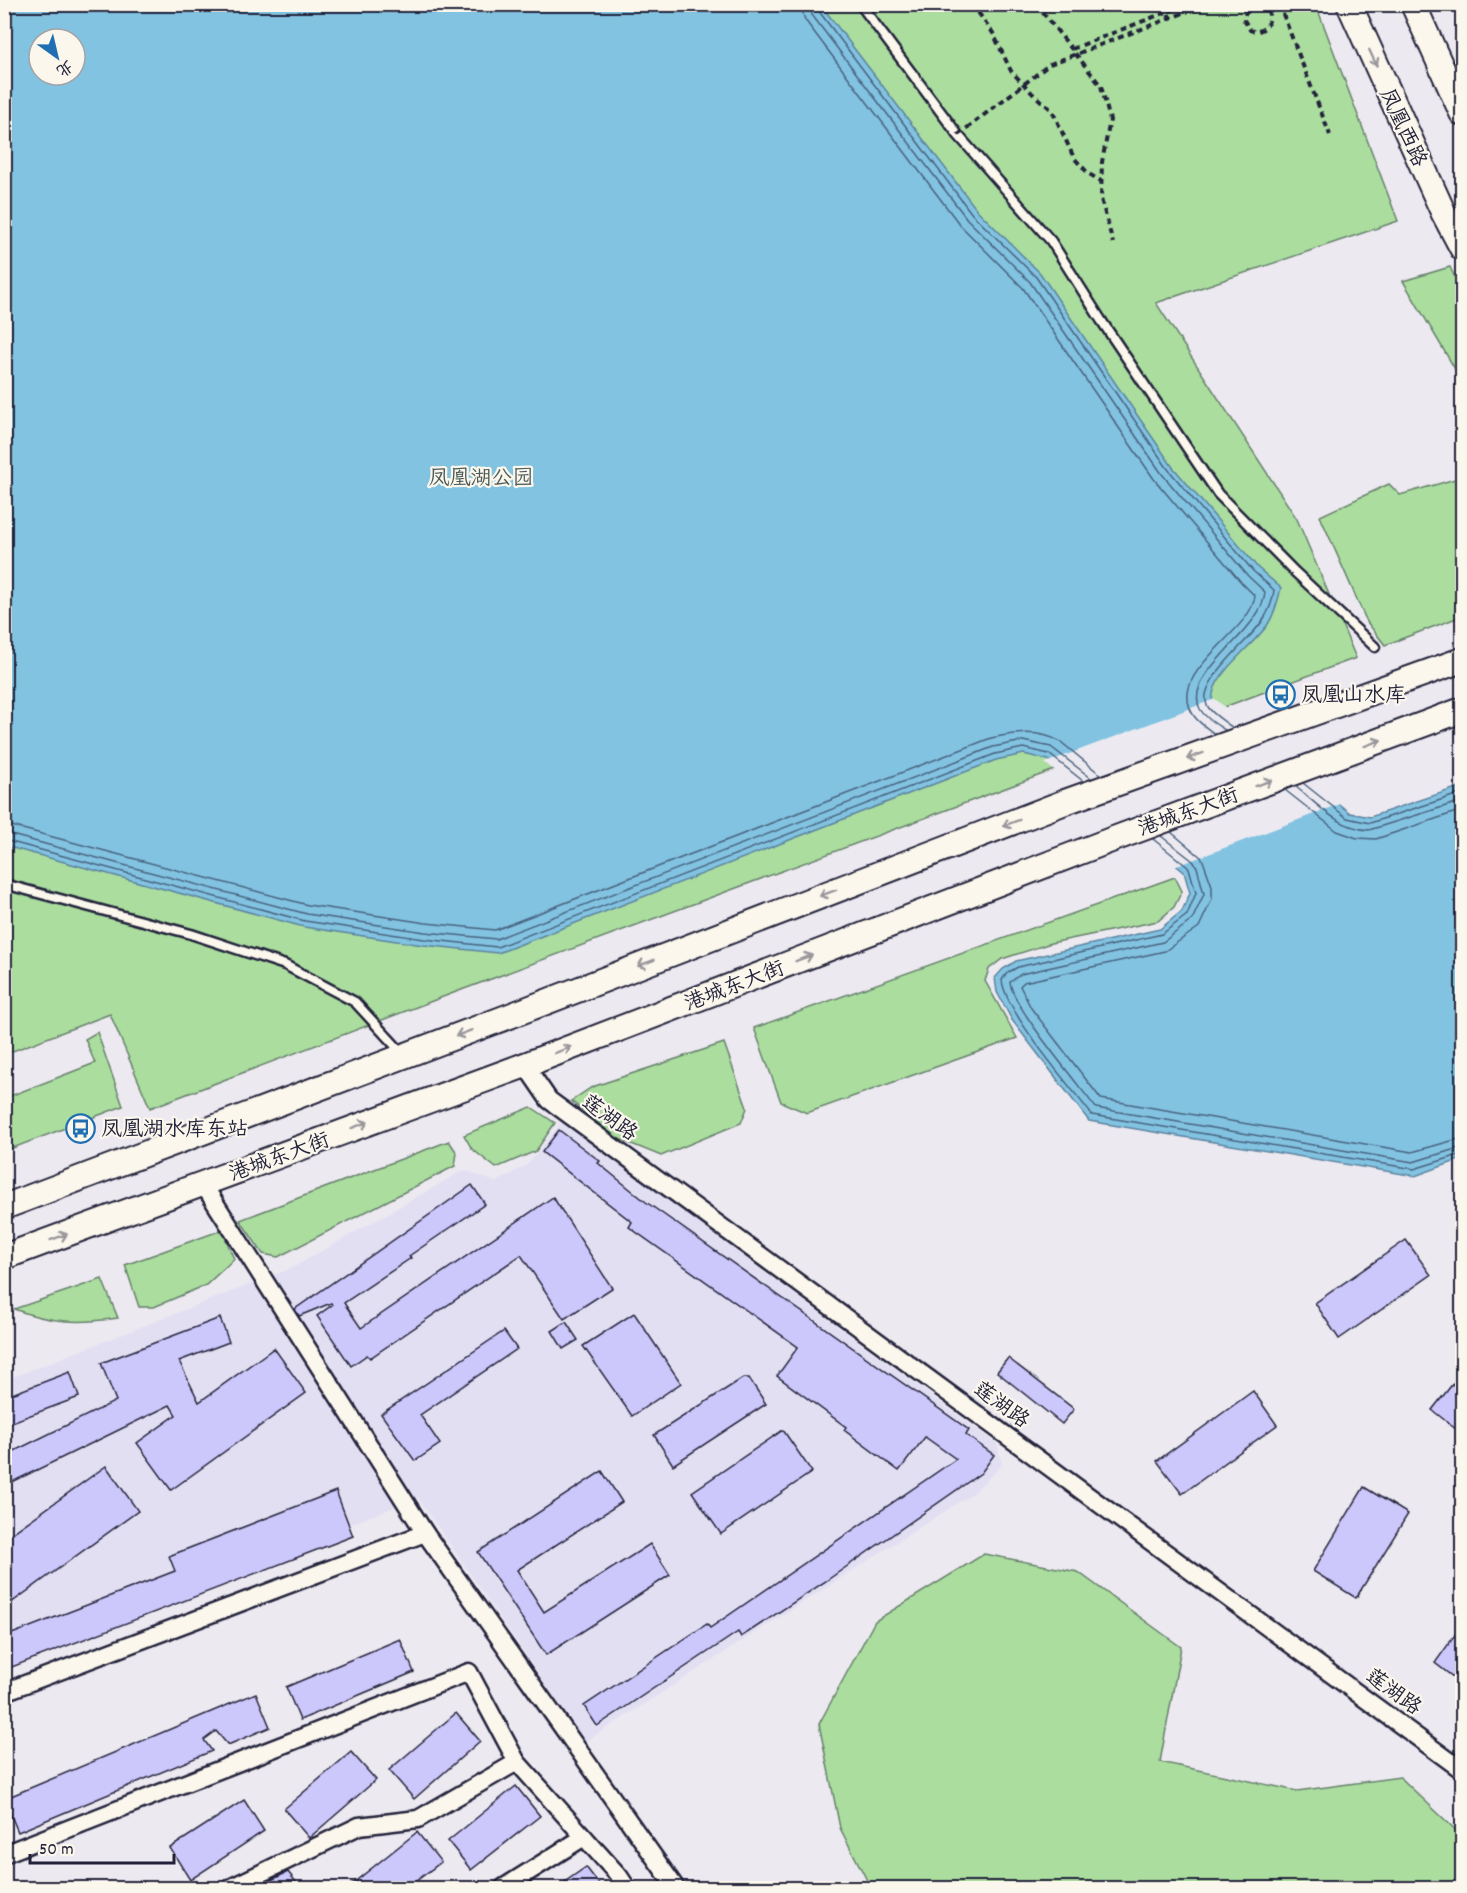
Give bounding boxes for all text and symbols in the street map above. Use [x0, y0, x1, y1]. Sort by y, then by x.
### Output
north arrow [27, 27, 87, 87]
one-way arrow [1368, 48, 1379, 66]
text: 北 [51, 53, 77, 81]
street label: 凤凰西路 [1370, 84, 1433, 173]
park label: 凤凰湖公园 [429, 465, 534, 495]
bus stop icon: 凤凰山水库 [1264, 678, 1296, 710]
place label: 凤凰山水库 [1301, 682, 1406, 712]
one-way arrow [1363, 737, 1382, 748]
one-way arrow [1186, 752, 1205, 763]
one-way arrow [1254, 777, 1273, 788]
street label: 港城东大街 [1135, 782, 1243, 846]
one-way arrow [1002, 819, 1020, 830]
one-way arrow [820, 889, 838, 900]
one-way arrow [794, 952, 813, 963]
street label: 港城东大街 [681, 955, 789, 1021]
one-way arrow [638, 959, 656, 970]
one-way arrow [456, 1028, 474, 1039]
one-way arrow [553, 1044, 572, 1055]
street label: 莲湖路 [574, 1089, 643, 1150]
bus stop icon: 凤凰湖水库东站 [64, 1112, 96, 1144]
place label: 凤凰湖水库东站 [101, 1116, 248, 1146]
one-way arrow [351, 1119, 369, 1130]
street label: 港城东大街 [226, 1127, 334, 1191]
one-way arrow [50, 1230, 68, 1241]
street label: 莲湖路 [966, 1376, 1035, 1437]
street label: 莲湖路 [1358, 1663, 1427, 1724]
scale bar [30, 1827, 174, 1865]
text: 50 m [39, 1838, 74, 1863]

